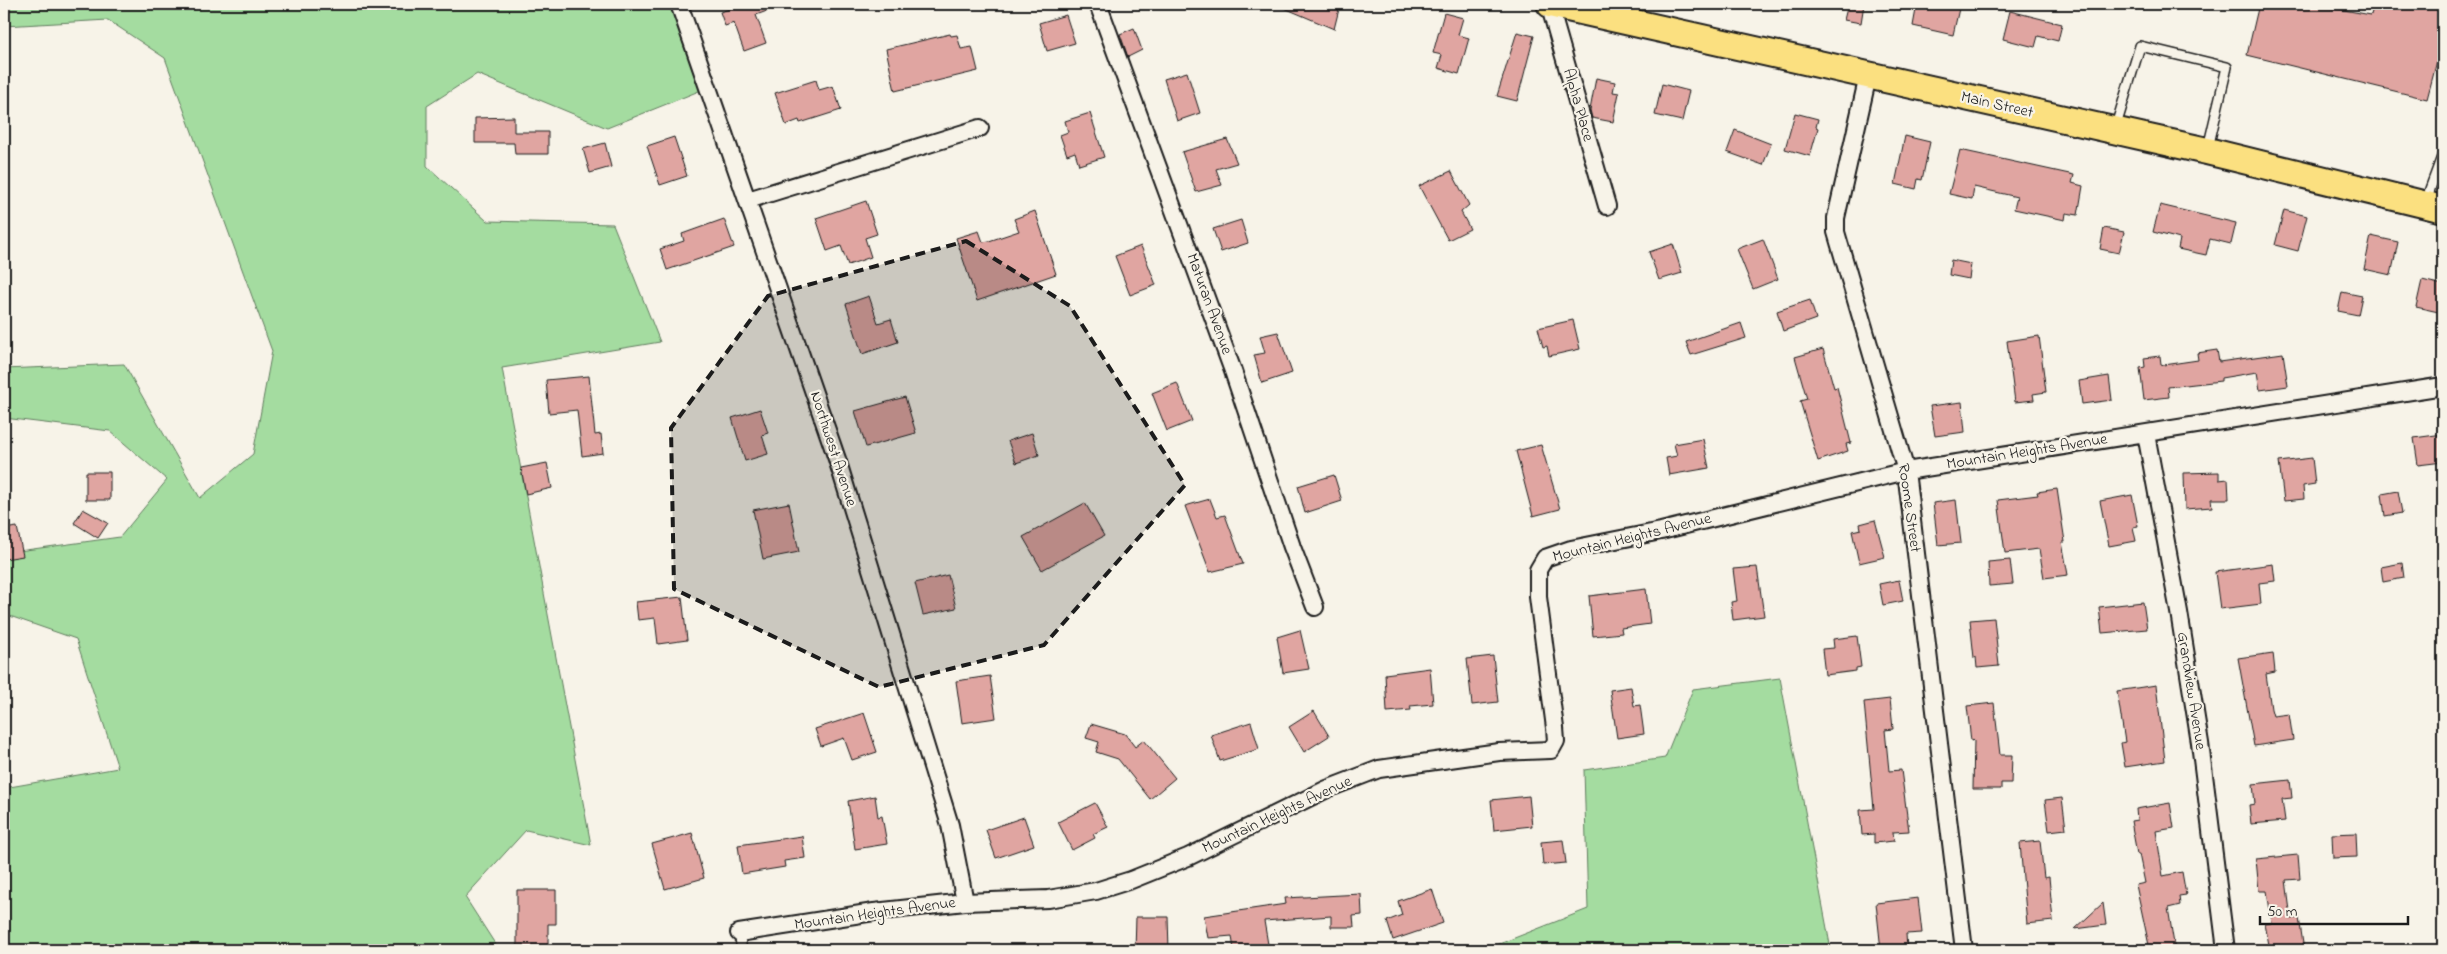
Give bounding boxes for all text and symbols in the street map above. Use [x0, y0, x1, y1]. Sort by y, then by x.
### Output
street label: Alpha Place [1556, 66, 1600, 145]
street label: Main Street [1959, 85, 2036, 125]
street label: Maturan Avenue [1180, 250, 1239, 359]
street label: Northwest Avenue [803, 388, 863, 511]
street label: Mountain Heights Avenue [1945, 427, 2110, 477]
street label: Roome Street [1891, 462, 1927, 555]
street label: Mountain Heights Avenue [1550, 506, 1715, 569]
street label: Grandview Avenue [2170, 630, 2212, 752]
street label: Mountain Heights Avenue [1198, 769, 1357, 860]
street label: Mountain Heights Avenue [793, 891, 958, 937]
scale bar [2260, 894, 2407, 926]
text: 50 m [2267, 901, 2298, 923]

